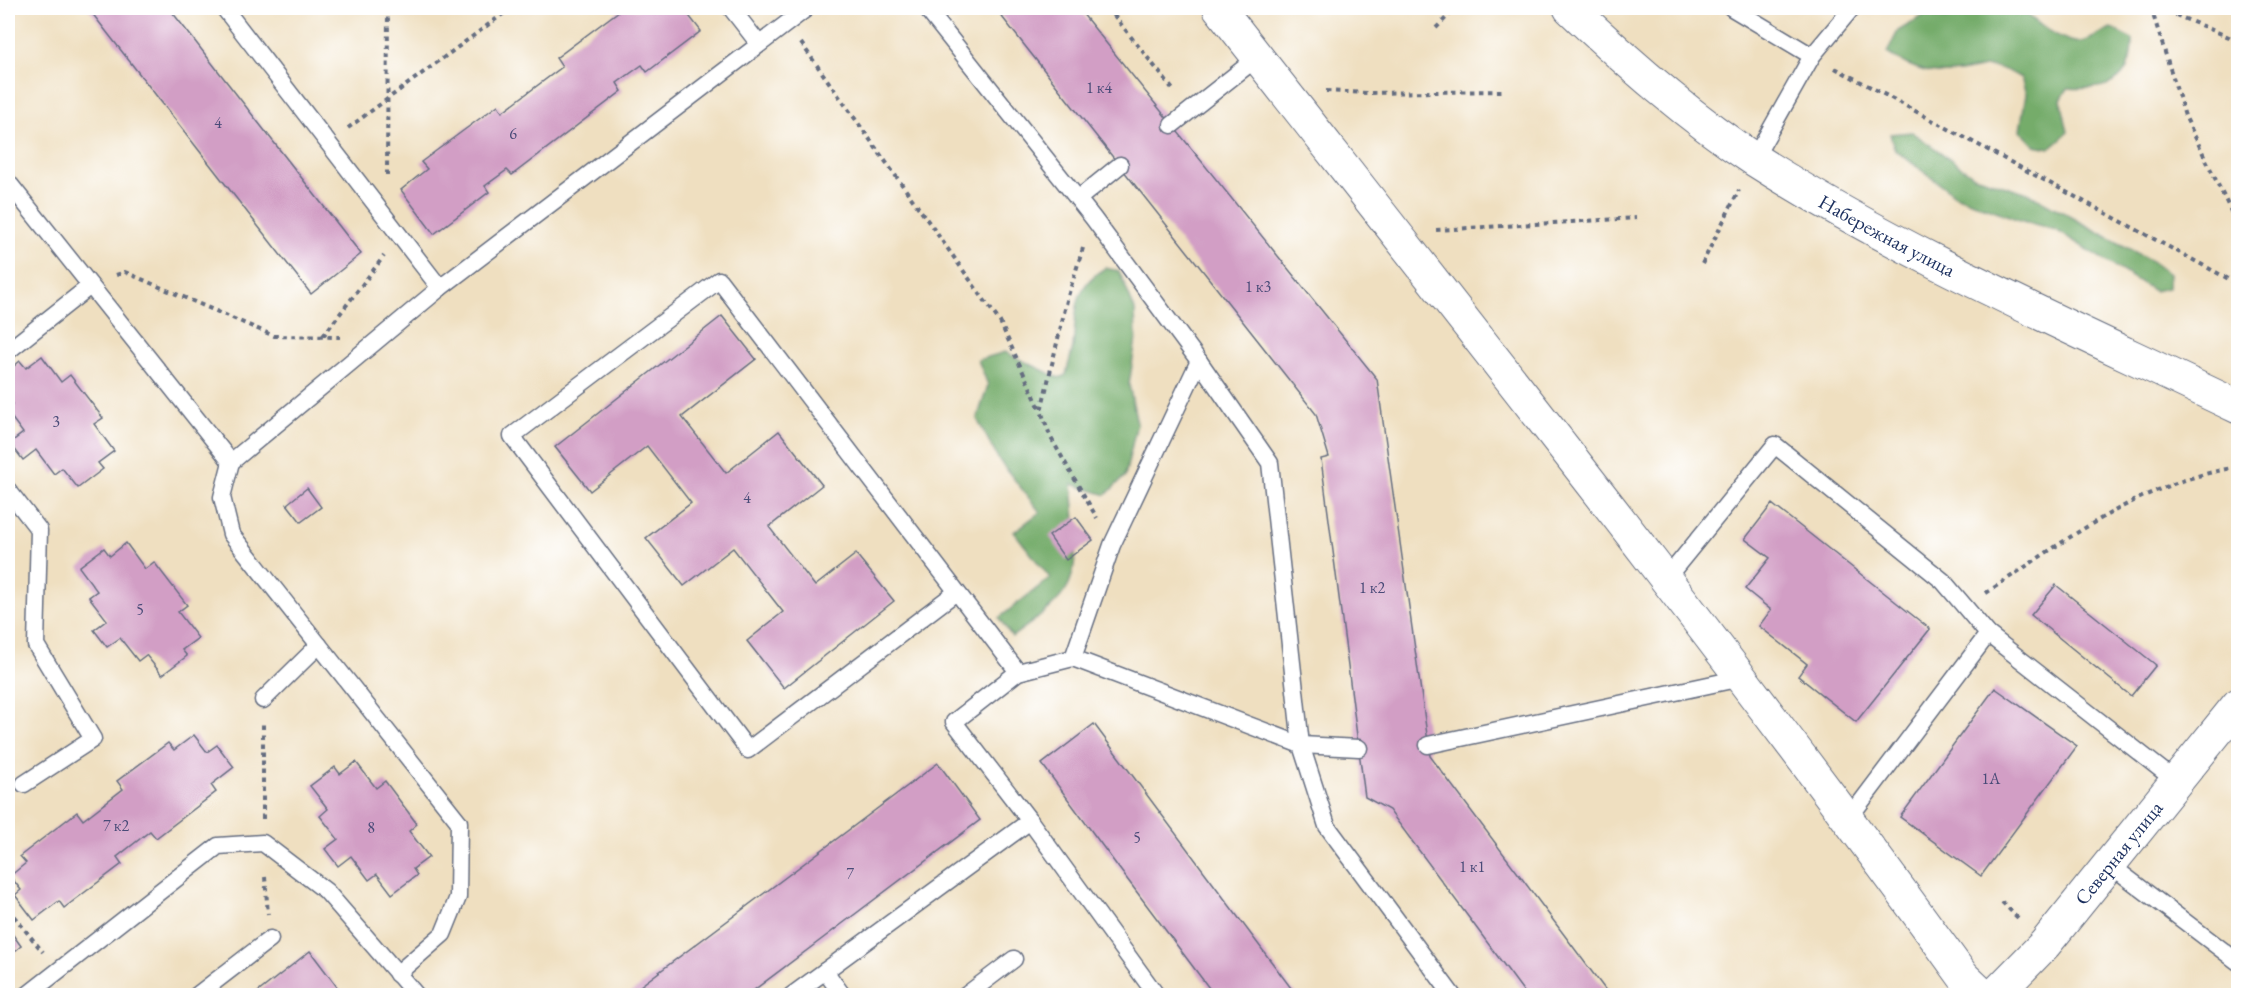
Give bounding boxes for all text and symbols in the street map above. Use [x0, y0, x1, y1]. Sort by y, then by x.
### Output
house number: 1 к4 [1086, 77, 1112, 98]
house number: 4 [214, 112, 222, 133]
house number: 6 [509, 123, 517, 144]
street label: Набережная улица [1814, 188, 1960, 283]
house number: 1 к3 [1245, 276, 1271, 297]
house number: 3 [52, 411, 60, 432]
house number: 4 [743, 487, 751, 508]
house number: 1 к2 [1359, 577, 1385, 598]
house number: 5 [136, 599, 144, 620]
house number: 1А [1982, 768, 2001, 789]
street label: Северная улица [2069, 795, 2169, 910]
house number: 7 к2 [103, 815, 129, 836]
house number: 8 [367, 817, 375, 838]
house number: 5 [1133, 827, 1141, 848]
house number: 1 к1 [1459, 856, 1485, 877]
house number: 7 [846, 863, 854, 884]

